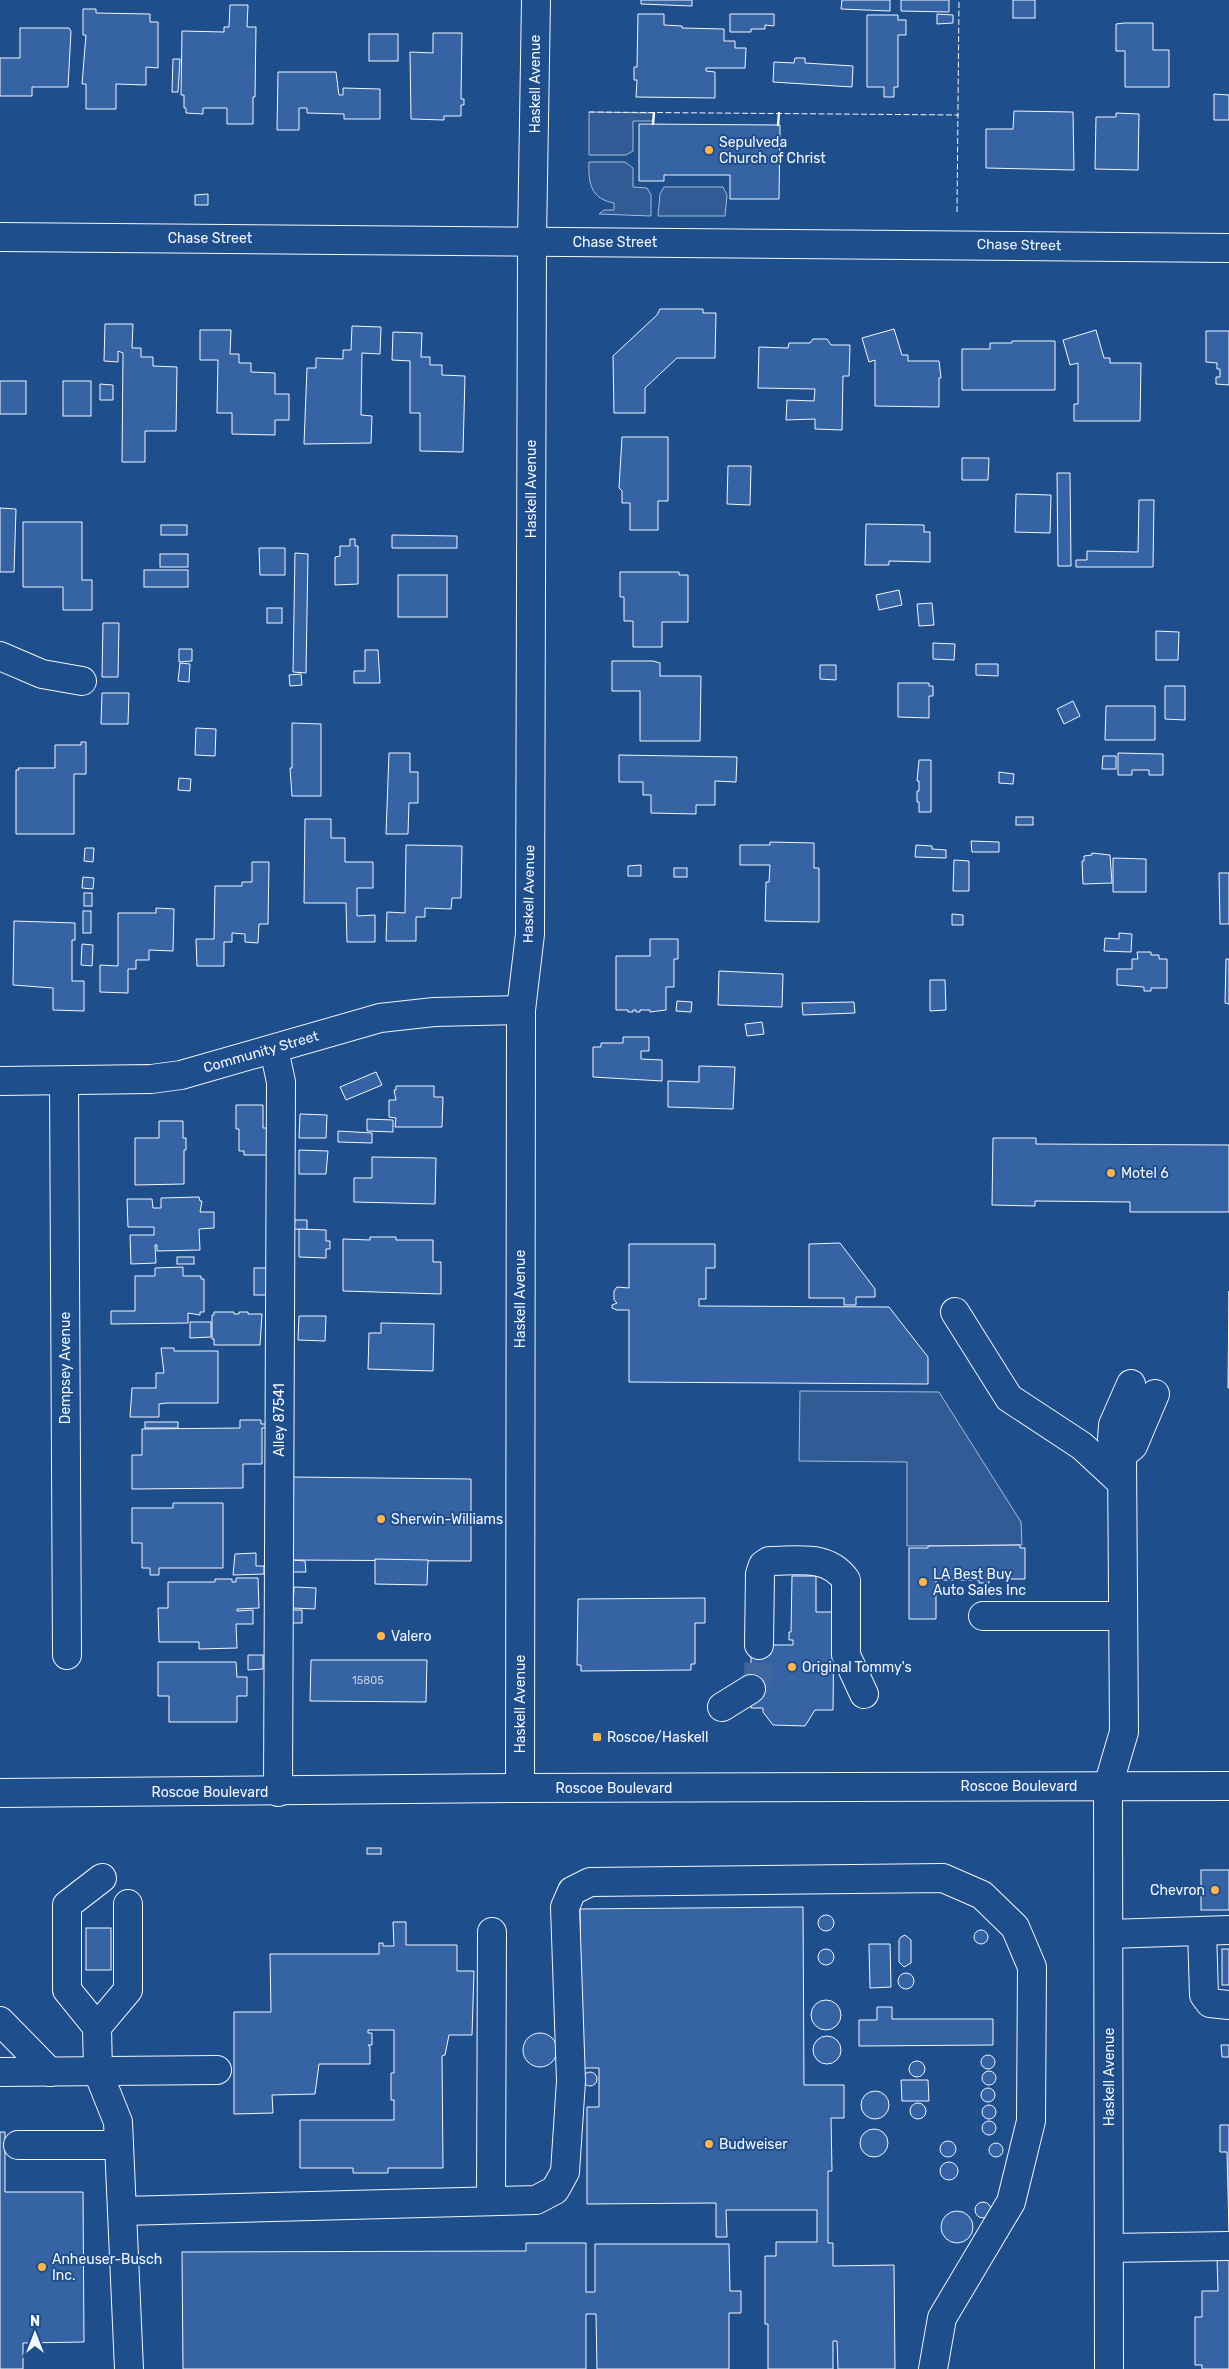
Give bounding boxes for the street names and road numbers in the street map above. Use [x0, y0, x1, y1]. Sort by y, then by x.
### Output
street label: Haskell Avenue [527, 35, 544, 133]
street label: Chase Street [168, 230, 253, 247]
street label: Chase Street [573, 234, 658, 251]
street label: Chase Street [977, 236, 1062, 254]
street label: Haskell Avenue [523, 440, 540, 538]
street label: Haskell Avenue [520, 844, 538, 943]
street label: Community Street [201, 1027, 321, 1077]
street label: Haskell Avenue [512, 1250, 529, 1348]
street label: Dempsey Avenue [57, 1312, 74, 1424]
street label: Alley 87541 [271, 1383, 288, 1457]
street label: Haskell Avenue [512, 1655, 529, 1753]
street label: Roscoe Boulevard [961, 1778, 1077, 1795]
street label: Roscoe Boulevard [556, 1780, 672, 1797]
street label: Roscoe Boulevard [152, 1784, 268, 1801]
street label: Haskell Avenue [1101, 2028, 1118, 2126]

